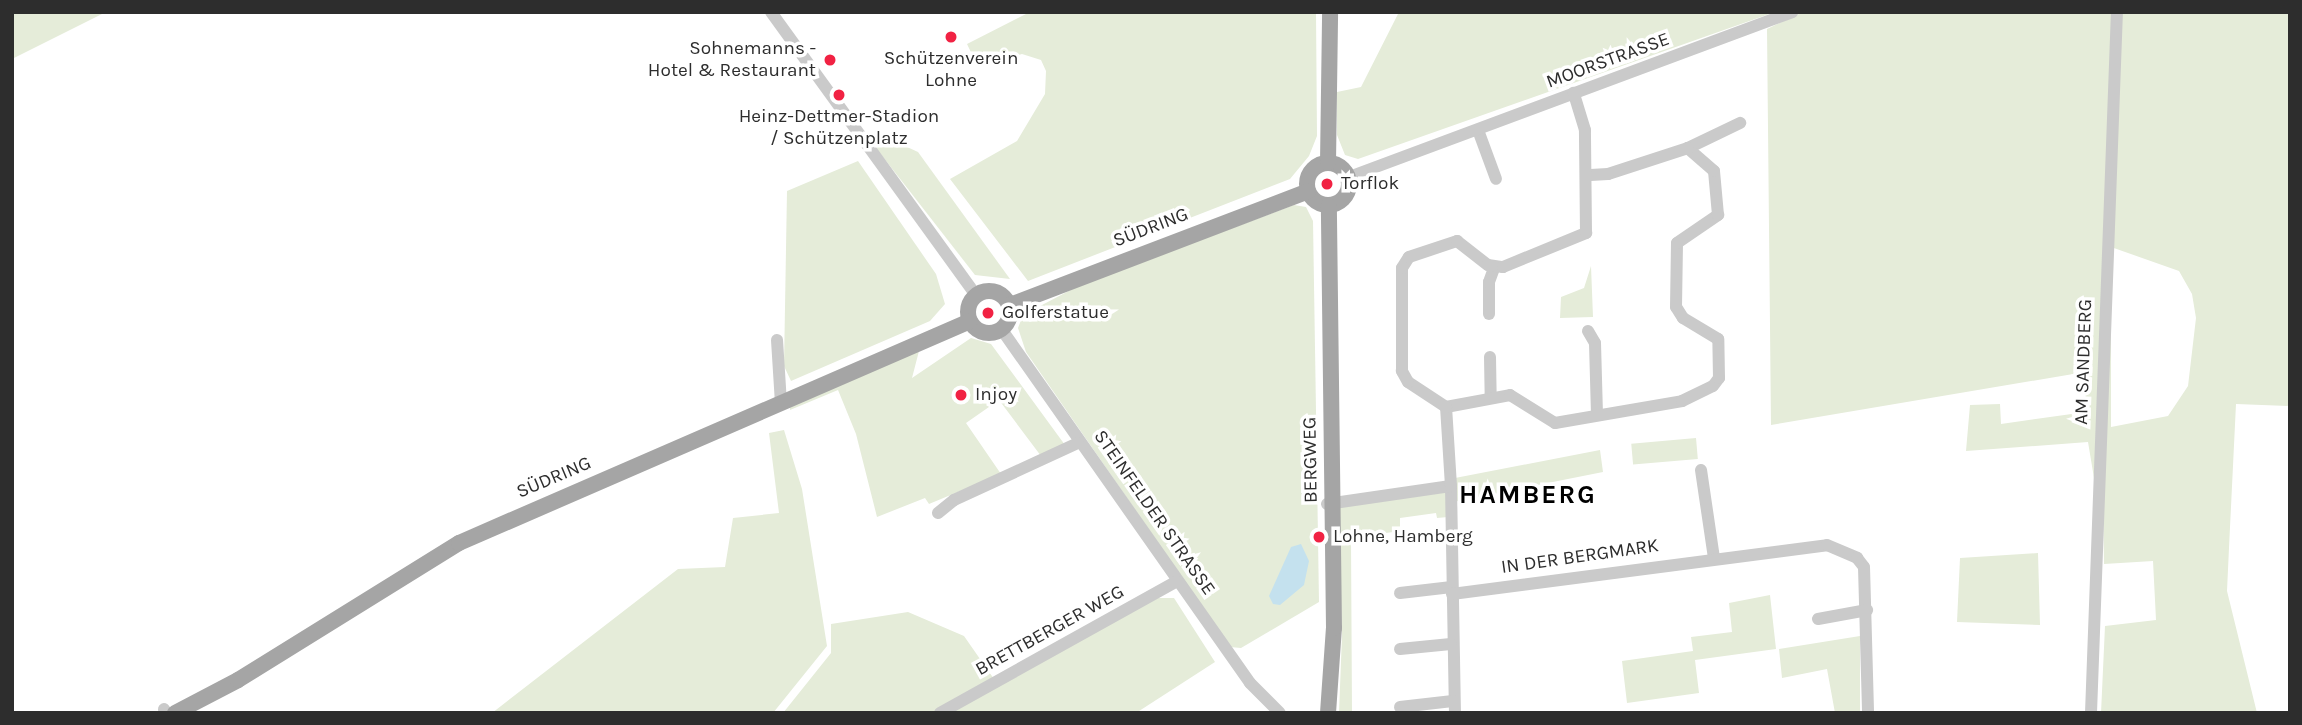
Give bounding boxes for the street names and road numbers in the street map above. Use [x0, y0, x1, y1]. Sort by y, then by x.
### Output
street label: MOORSTRASSE [1543, 28, 1673, 94]
street label: SÜDRING [1110, 203, 1192, 253]
street label: AM SANDBERG [2070, 299, 2098, 425]
street label: BERGWEG [1299, 417, 1323, 503]
street label: STEINFELDER STRASSE [1088, 426, 1220, 600]
street label: SÜDRING [513, 452, 595, 504]
street label: IN DER BERGMARK [1500, 535, 1660, 579]
street label: BRETTBERGER WEG [972, 581, 1128, 681]

